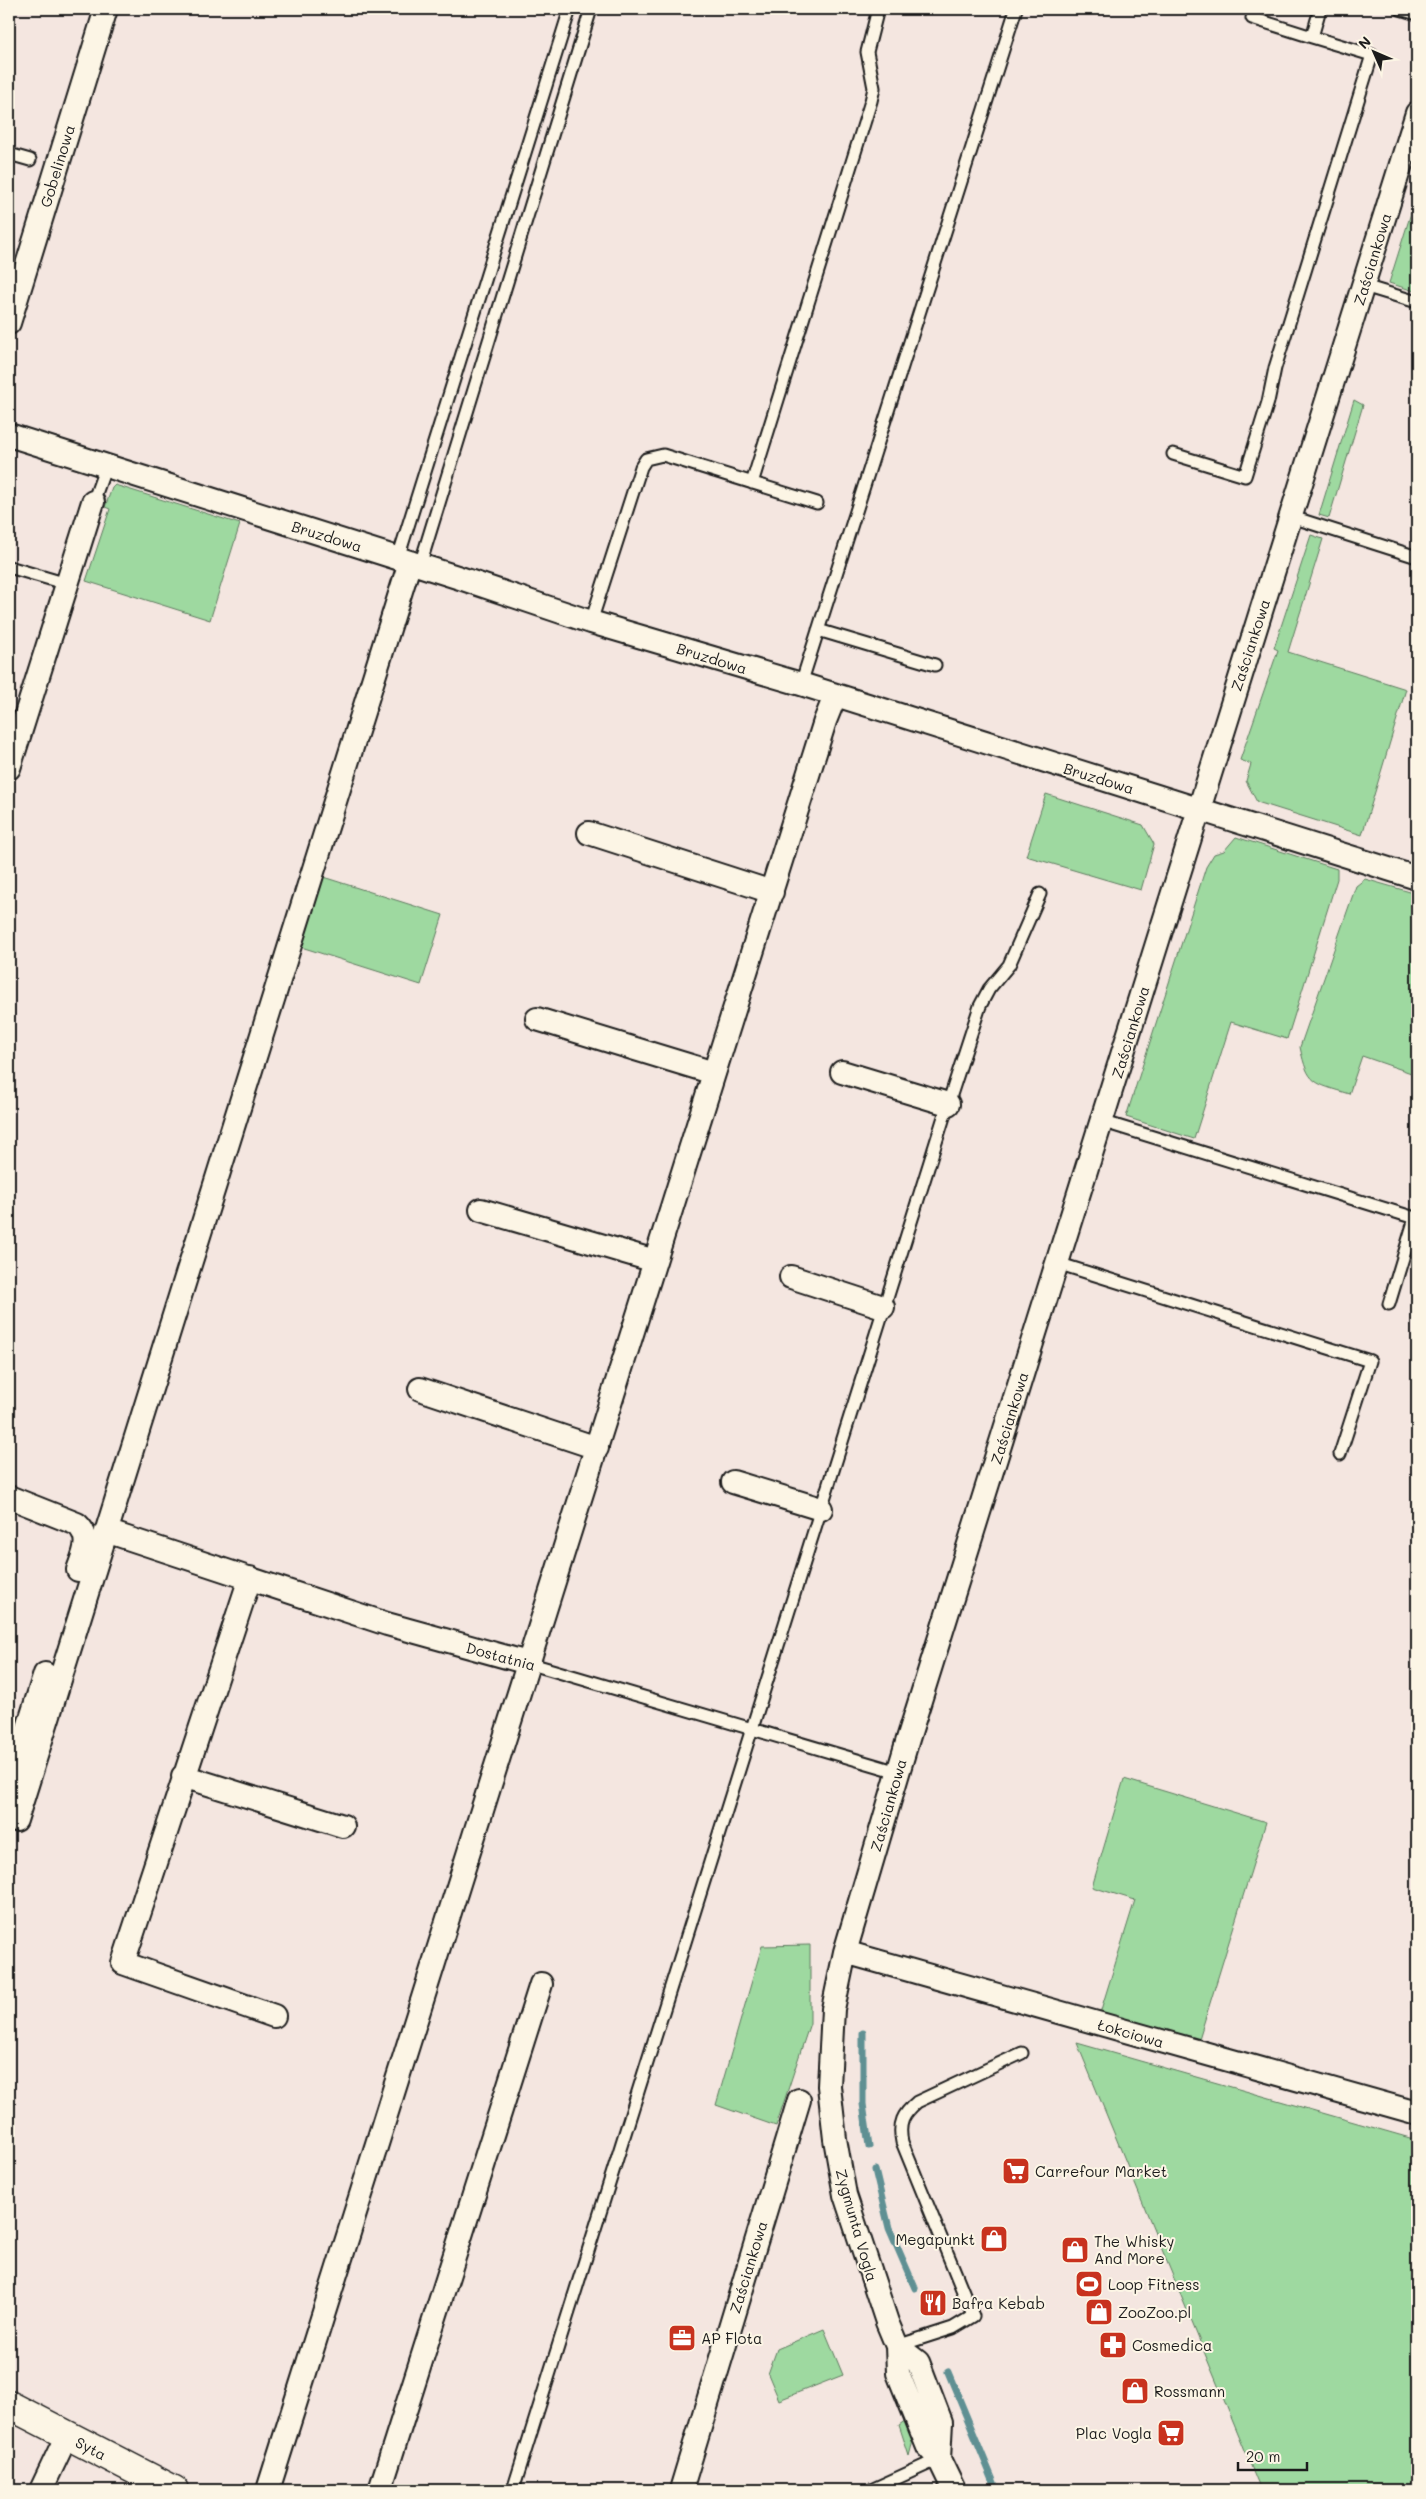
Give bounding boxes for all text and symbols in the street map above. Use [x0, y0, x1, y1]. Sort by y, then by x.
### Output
north arrow [1348, 28, 1398, 78]
text: N [1354, 32, 1375, 53]
street label: Gobelinowa [35, 122, 79, 210]
street label: Zaściankowa [1348, 210, 1396, 308]
street label: Bruzdowa [289, 516, 365, 556]
street label: Zaściankowa [1226, 596, 1274, 694]
street label: Bruzdowa [674, 638, 750, 678]
street label: Bruzdowa [1061, 758, 1137, 798]
street label: Zaściankowa [1106, 983, 1154, 1081]
street label: Zaściankowa [985, 1369, 1033, 1467]
street label: Dostatnia [464, 1637, 538, 1675]
street label: Zaściankowa [865, 1756, 911, 1854]
street label: Łokciowa [1096, 2014, 1166, 2052]
supermarket icon: Carrefour Market [1001, 2156, 1031, 2186]
place label: Carrefour Market [1035, 2161, 1167, 2181]
street label: Zygmunta Vogla [831, 2166, 883, 2284]
street label: Zaściankowa [724, 2218, 772, 2316]
shop icon: Megapunkt [979, 2224, 1009, 2254]
place label: Megapunkt [895, 2229, 975, 2249]
place label: The Whisky And More [1094, 2231, 1174, 2268]
shop icon: The Whisky And More [1060, 2235, 1090, 2265]
sports icon: Loop Fitness [1074, 2269, 1104, 2299]
place label: Loop Fitness [1108, 2274, 1200, 2294]
restaurant icon: Bafra Kebab [918, 2288, 948, 2318]
place label: Bafra Kebab [952, 2293, 1045, 2313]
shop icon: ZooZoo.pl [1084, 2297, 1114, 2327]
place label: ZooZoo.pl [1118, 2302, 1191, 2322]
office icon: AP Flota [667, 2323, 697, 2353]
place label: AP Flota [701, 2328, 762, 2348]
pharmacy icon: Cosmedica [1098, 2330, 1128, 2360]
place label: Cosmedica [1132, 2335, 1212, 2355]
shop icon: Rossmann [1120, 2376, 1150, 2406]
place label: Rossmann [1154, 2381, 1225, 2401]
supermarket icon: Plac Vogla [1156, 2418, 1186, 2448]
place label: Plac Vogla [1076, 2423, 1152, 2443]
street label: Syta [72, 2432, 110, 2464]
scale bar [1238, 2439, 1307, 2471]
text: 20 m [1246, 2446, 1280, 2466]

